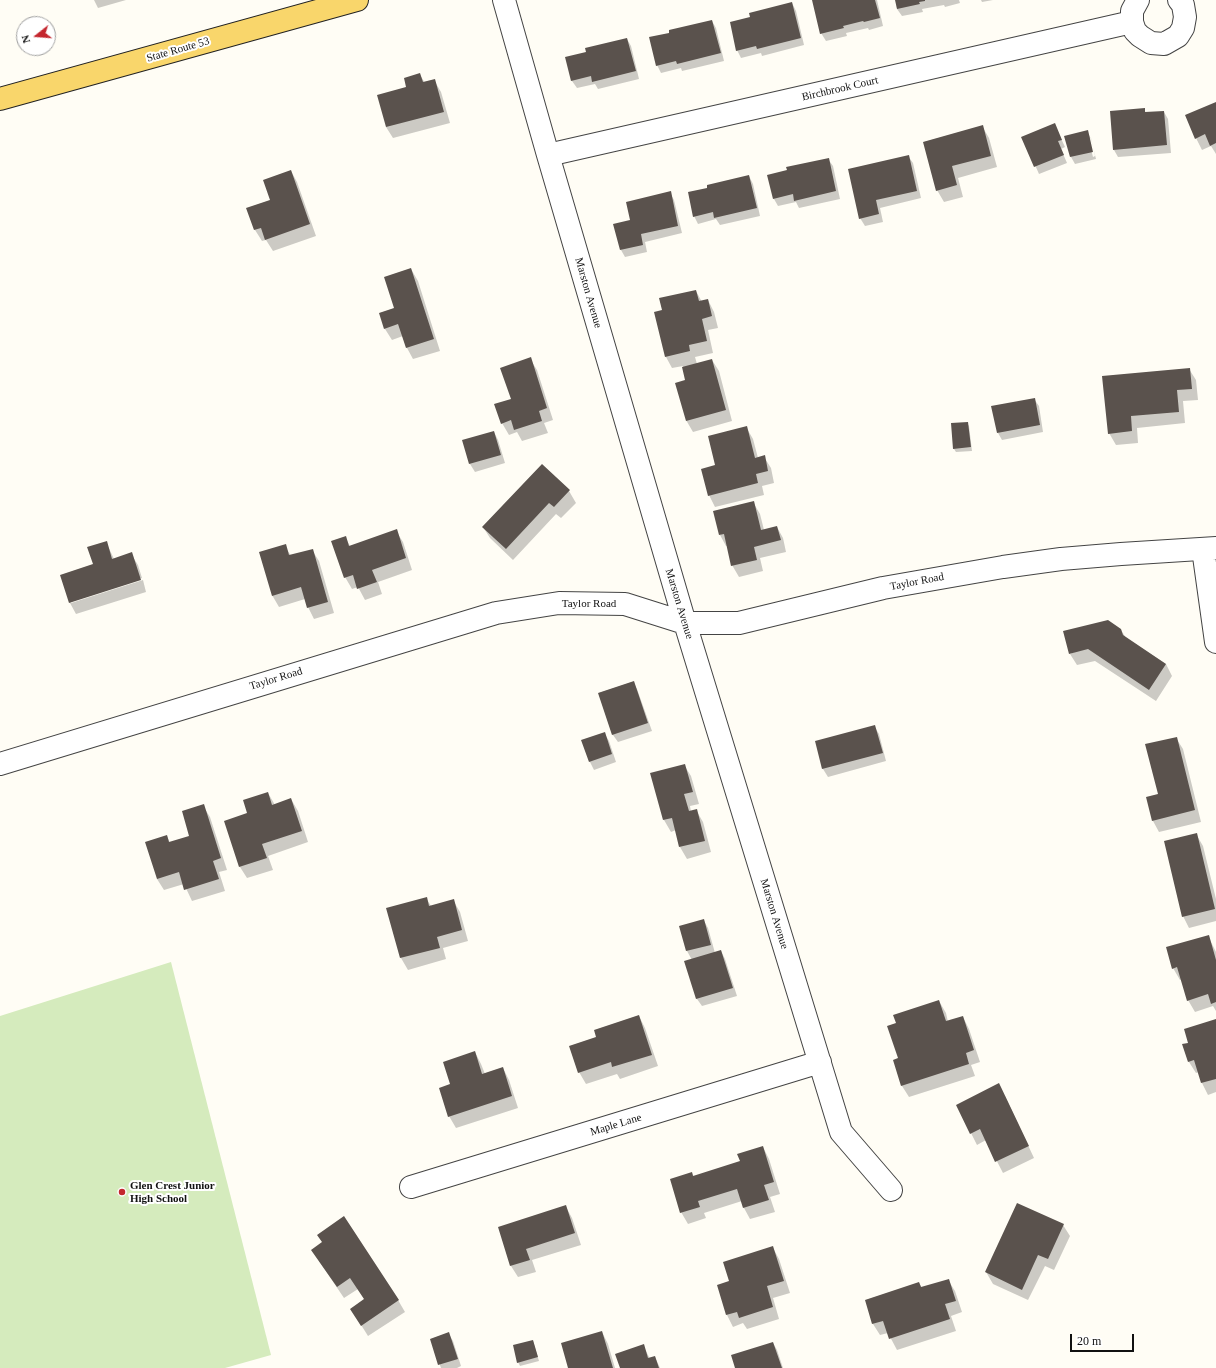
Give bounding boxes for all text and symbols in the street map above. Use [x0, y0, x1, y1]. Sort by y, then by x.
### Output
north arrow [16, 16, 56, 56]
text: N [19, 34, 32, 45]
street label: State Route 53 [145, 35, 211, 65]
street label: Birchbrook Court [801, 74, 879, 104]
street label: Marston Avenue [572, 256, 604, 330]
street label: Marston Avenue [662, 567, 696, 641]
street label: Taylor Road [889, 570, 945, 594]
street label: Taylor Road [562, 597, 616, 611]
street label: Taylor Road [248, 665, 304, 693]
street label: Marston Avenue [757, 877, 791, 951]
street label: Maple Lane [589, 1111, 643, 1139]
place label: Glen Crest Junior High School [130, 1179, 215, 1205]
marker: Glen Crest Junior High School [117, 1187, 127, 1197]
scale bar [1072, 1326, 1136, 1352]
text: 20 m [1077, 1334, 1101, 1348]

